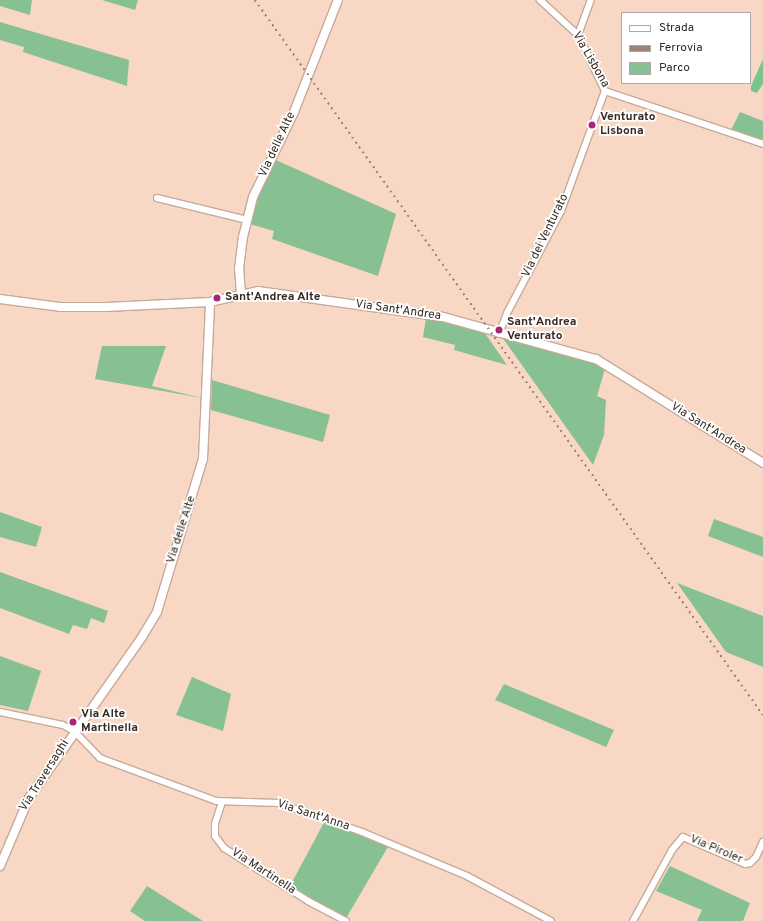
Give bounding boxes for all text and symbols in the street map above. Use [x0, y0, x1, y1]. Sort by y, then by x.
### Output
legend [621, 12, 751, 84]
text: Strada [659, 20, 694, 36]
street label: Via Lisbona [568, 30, 612, 90]
text: Ferrovia [659, 40, 702, 56]
text: Parco [659, 60, 690, 76]
street label: Via delle Alte [256, 110, 300, 180]
place label: Venturato Lisbona [600, 111, 656, 139]
marker: Venturato Lisbona [587, 120, 597, 130]
street label: Via dei Venturato [519, 192, 573, 280]
place label: Sant'Andrea Alte [225, 291, 321, 305]
marker: Sant'Andrea Alte [212, 293, 222, 303]
street label: Via Sant'Andrea [354, 298, 442, 324]
place label: Sant'Andrea Venturato [507, 316, 576, 344]
marker: Sant'Andrea Venturato [494, 325, 504, 335]
street label: Via Sant'Andrea [668, 400, 748, 458]
street label: Via delle Alte [164, 494, 200, 566]
place label: Via Alte Martinella [81, 708, 138, 736]
marker: Via Alte Martinella [68, 717, 78, 727]
street label: Via Traversaghi [17, 737, 73, 815]
street label: Via Sant'Anna [275, 797, 351, 835]
street label: Via Piroler [687, 832, 745, 868]
street label: Via Martinella [228, 846, 298, 898]

